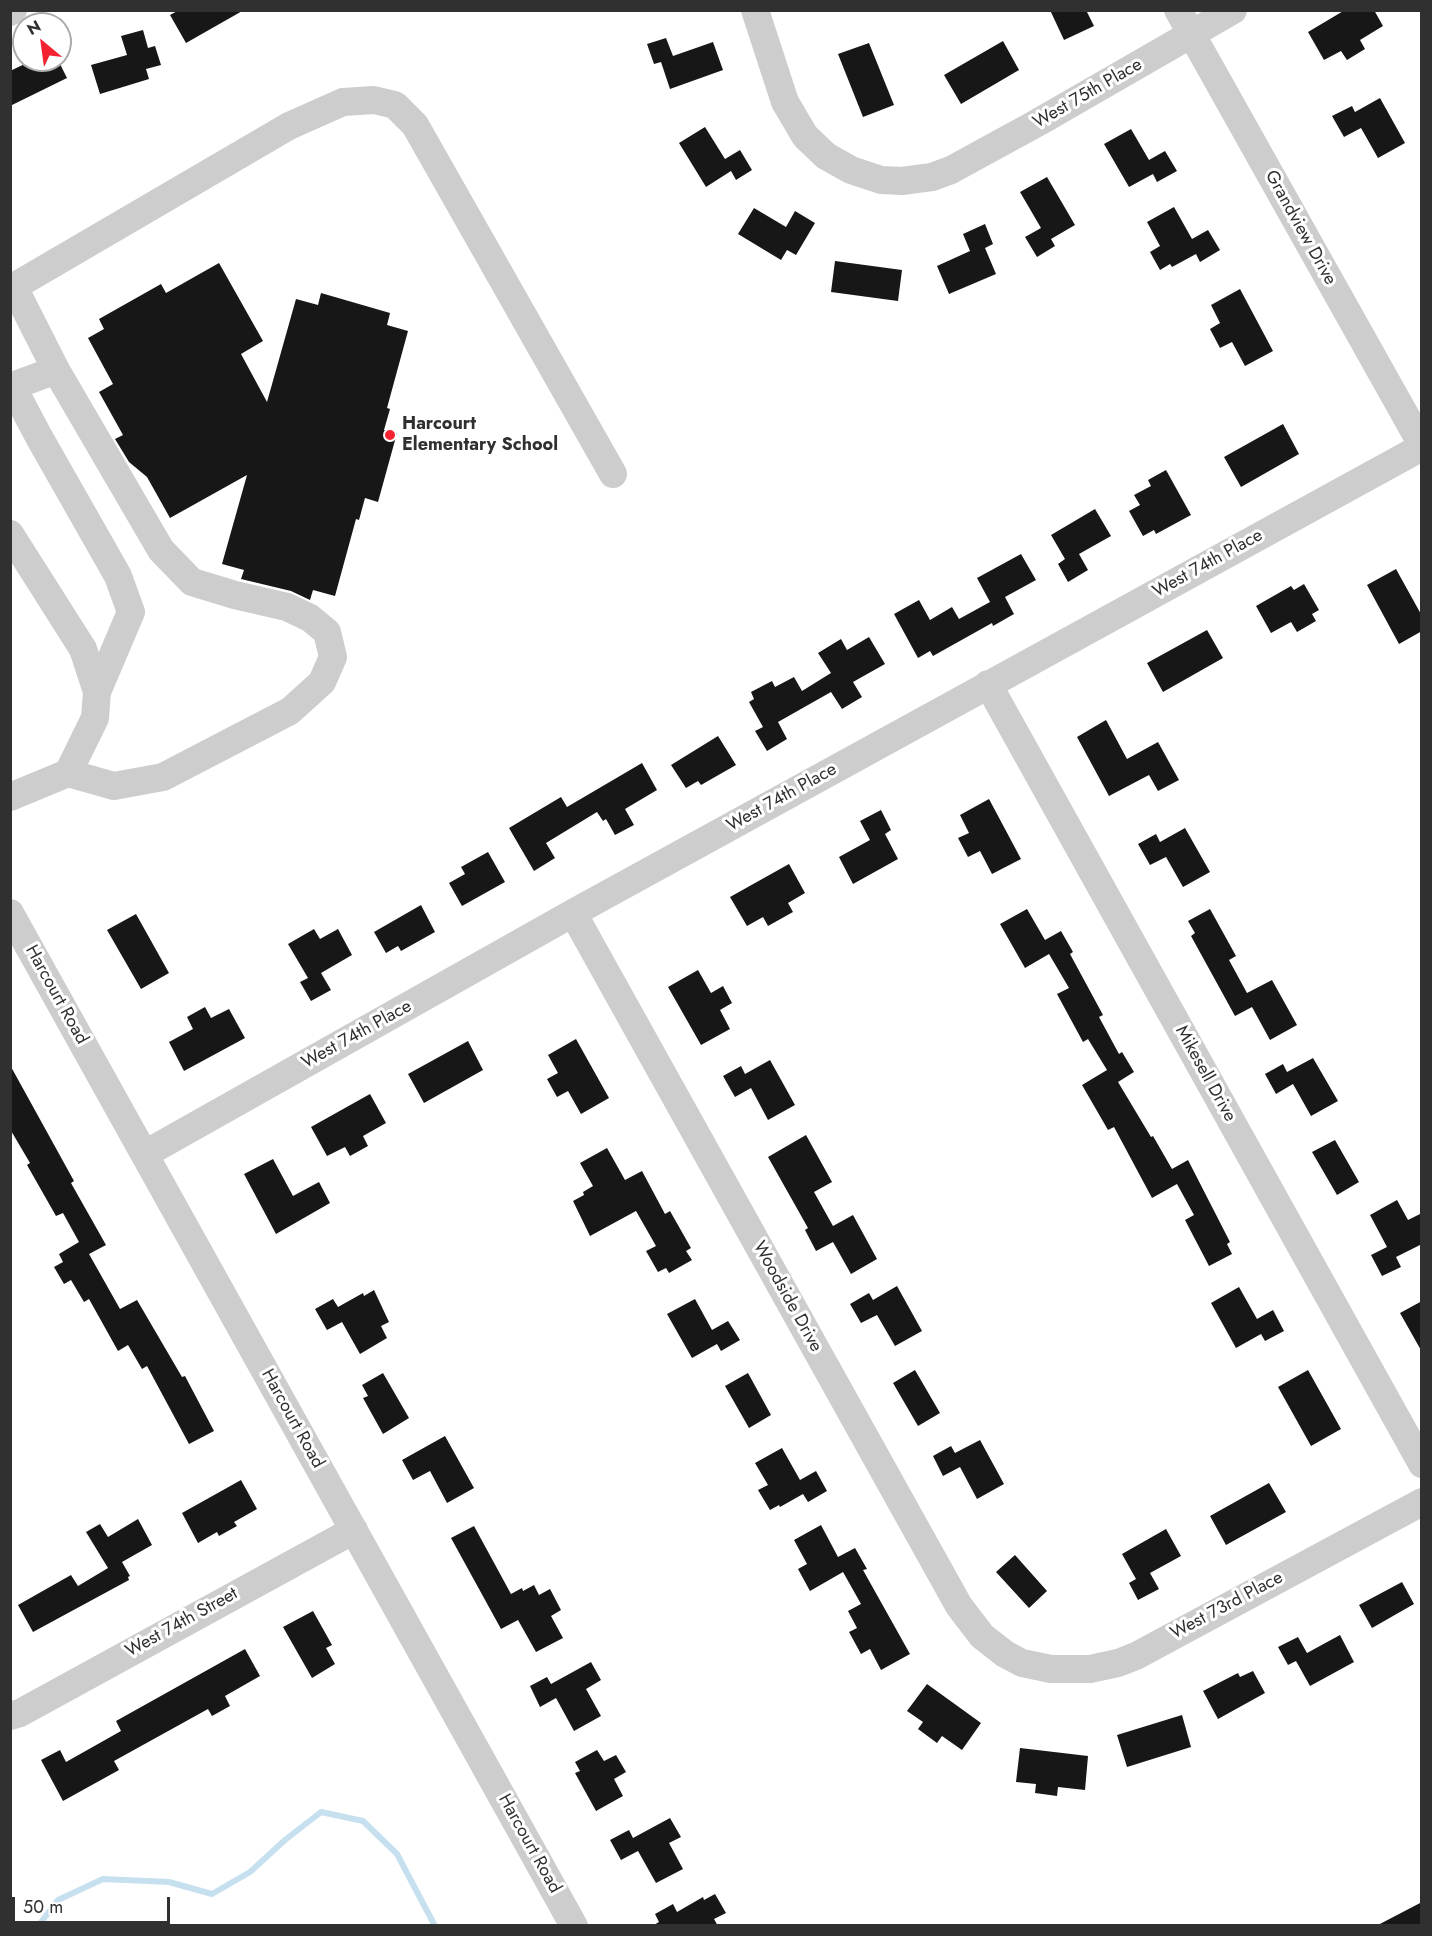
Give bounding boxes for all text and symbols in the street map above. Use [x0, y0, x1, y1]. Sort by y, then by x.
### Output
north arrow [12, 12, 72, 72]
text: N [23, 14, 45, 41]
street label: West 75th Place [1030, 54, 1146, 134]
street label: Grandview Drive [1260, 167, 1340, 289]
place label: Harcourt Elementary School [402, 414, 558, 456]
marker: Harcourt Elementary School [383, 428, 397, 442]
street label: West 74th Place [1149, 525, 1267, 603]
street label: West 74th Place [723, 759, 841, 837]
street label: Harcourt Road [20, 942, 92, 1048]
street label: West 74th Place [298, 996, 416, 1074]
street label: Mikesell Drive [1170, 1022, 1240, 1126]
street label: Woodside Drive [748, 1238, 826, 1356]
street label: Harcourt Road [256, 1366, 328, 1472]
street label: West 73rd Place [1167, 1567, 1287, 1645]
street label: West 74th Street [122, 1583, 242, 1663]
street label: Harcourt Road [493, 1791, 565, 1897]
scale bar [15, 1885, 172, 1923]
text: 50 m [23, 1894, 63, 1920]

